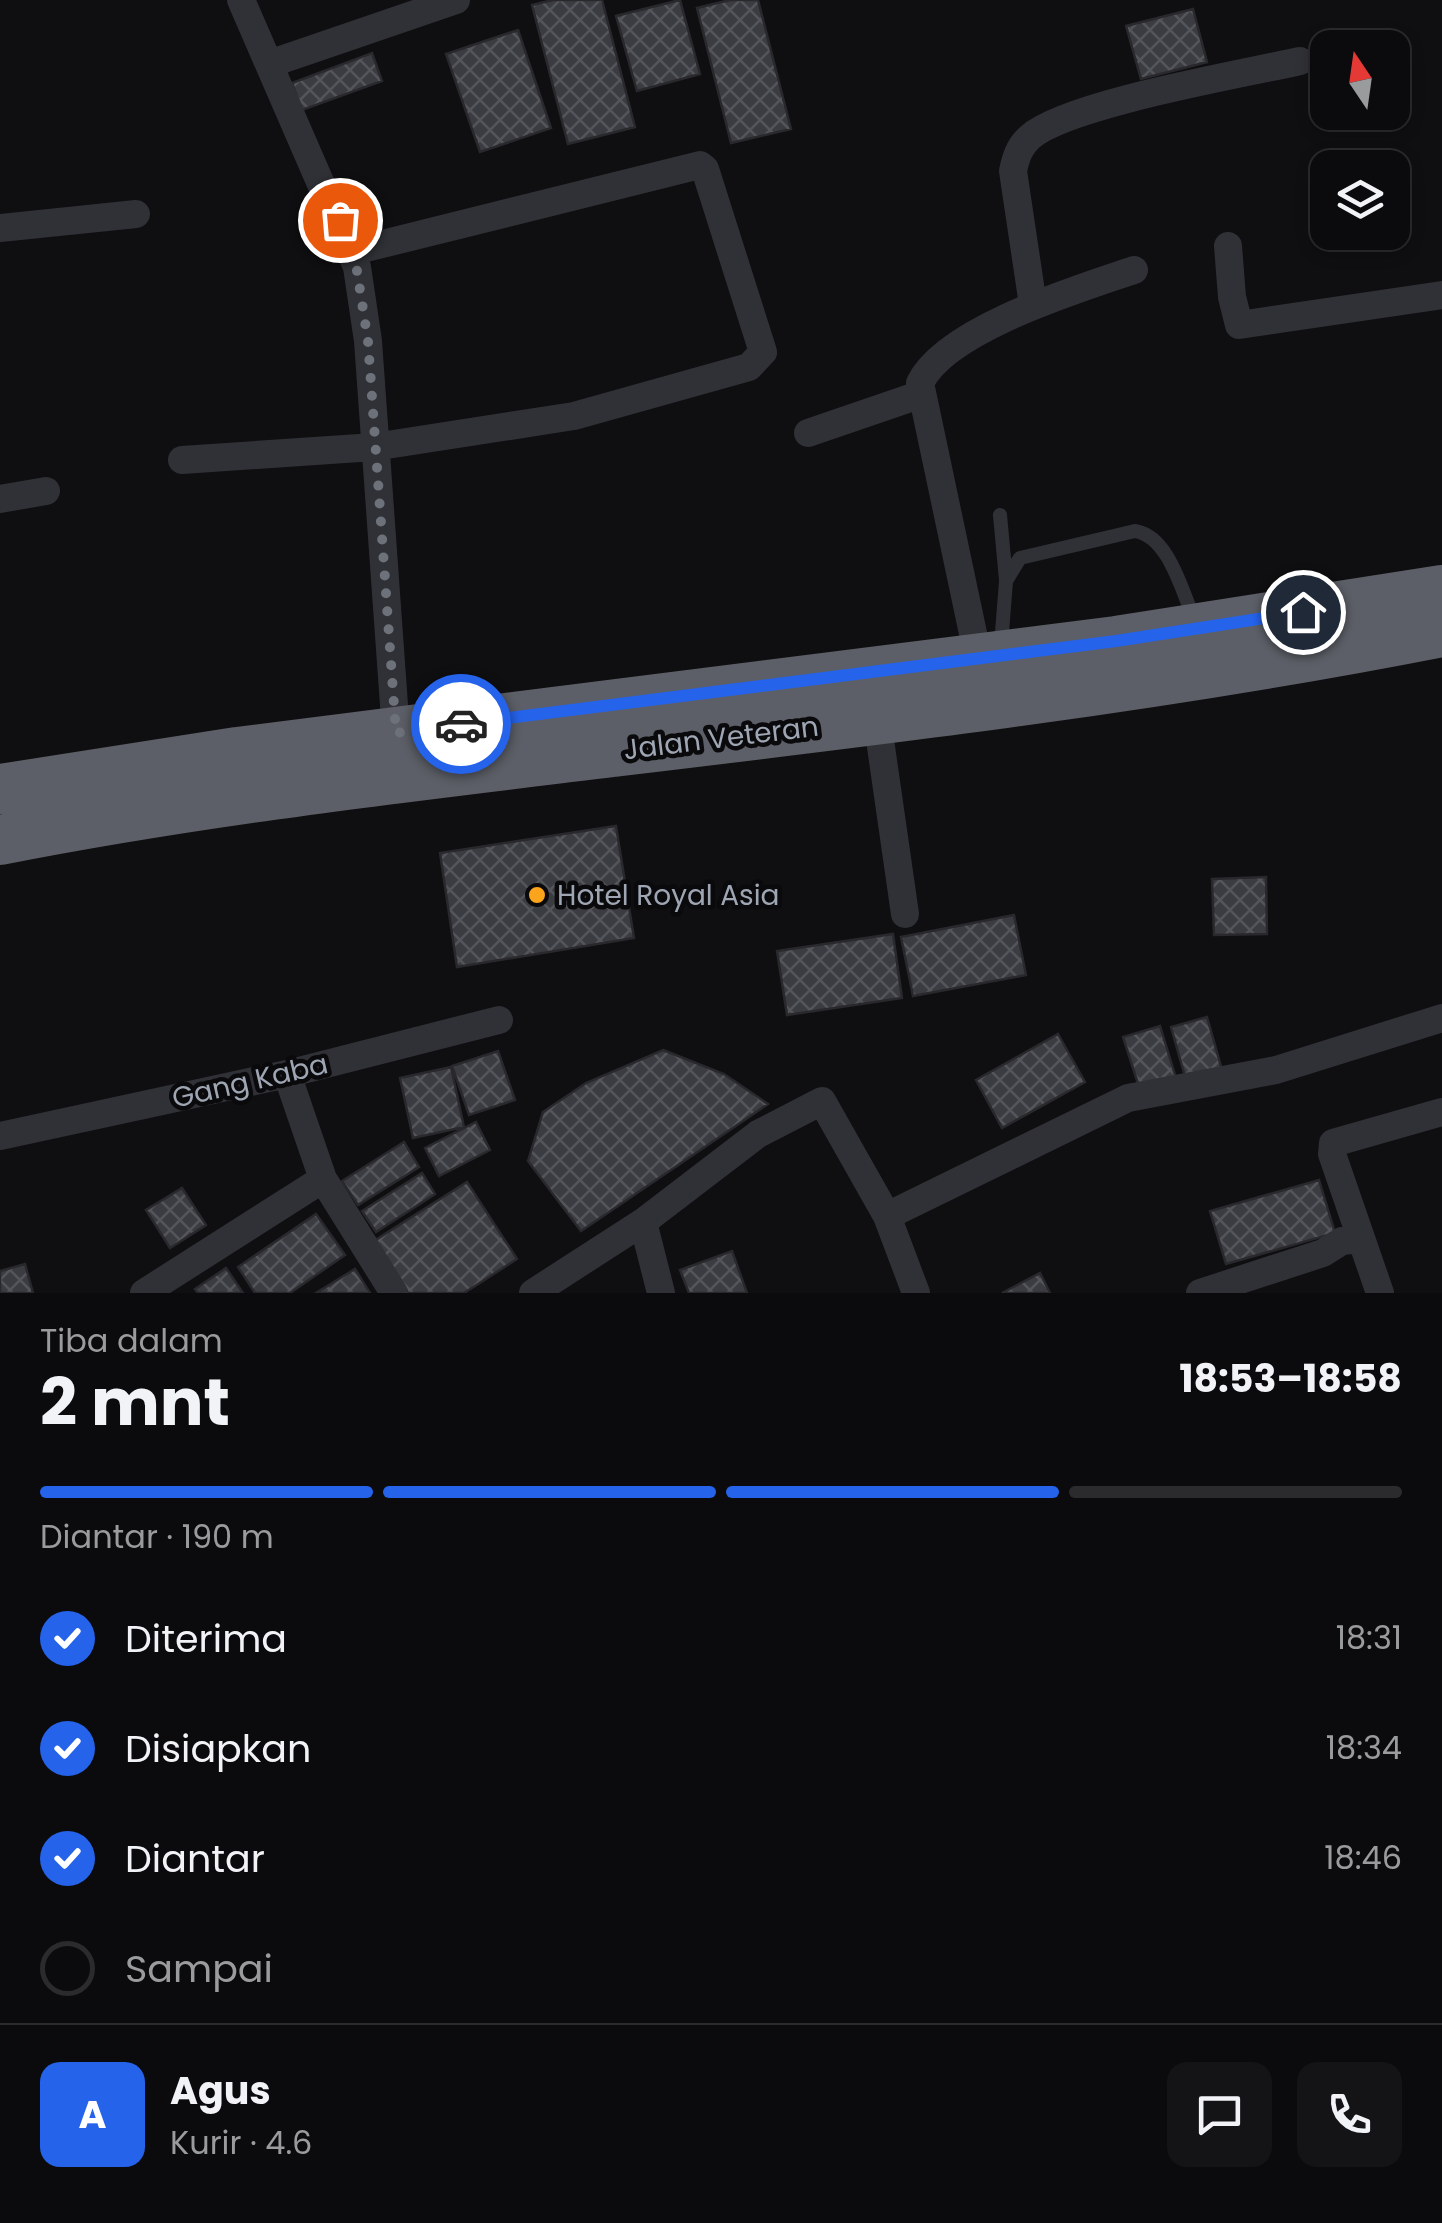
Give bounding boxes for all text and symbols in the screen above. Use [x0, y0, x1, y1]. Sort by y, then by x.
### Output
north arrow [1310, 30, 1410, 130]
map controls [1310, 30, 1410, 250]
button: layers [1310, 150, 1410, 250]
pin [298, 178, 383, 263]
icon: bag [313, 193, 368, 248]
pin [1261, 570, 1346, 655]
icon: home [1276, 585, 1331, 640]
courier [411, 674, 511, 774]
icon: car [434, 697, 489, 752]
street label: Jalan Veteran [621, 707, 821, 769]
place label: Hotel Royal Asia [557, 876, 780, 915]
marker: Hotel Royal Asia [526, 884, 548, 906]
street label: Gang Kaba [168, 1044, 332, 1118]
text: Tiba dalam [40, 1318, 223, 1363]
text: 18:53–18:58 [1179, 1352, 1402, 1405]
text: 2 mnt [40, 1357, 230, 1448]
text: Diantar · 190 m [40, 1514, 274, 1559]
icon: check [40, 1611, 95, 1666]
text: Diterima [125, 1612, 287, 1665]
text: 18:31 [1336, 1615, 1402, 1660]
icon: check [40, 1721, 95, 1776]
text: Disiapkan [125, 1722, 311, 1775]
text: 18:34 [1326, 1725, 1402, 1770]
icon: check [40, 1831, 95, 1886]
text: Diantar [125, 1832, 265, 1885]
text: 18:46 [1324, 1835, 1402, 1880]
text: Sampai [125, 1942, 273, 1995]
button: chat [1167, 2062, 1272, 2167]
button: phone [1297, 2062, 1402, 2167]
text: Agus [170, 2064, 271, 2117]
text: A [78, 2088, 107, 2141]
text: Kurir · 4.6 [170, 2120, 312, 2165]

